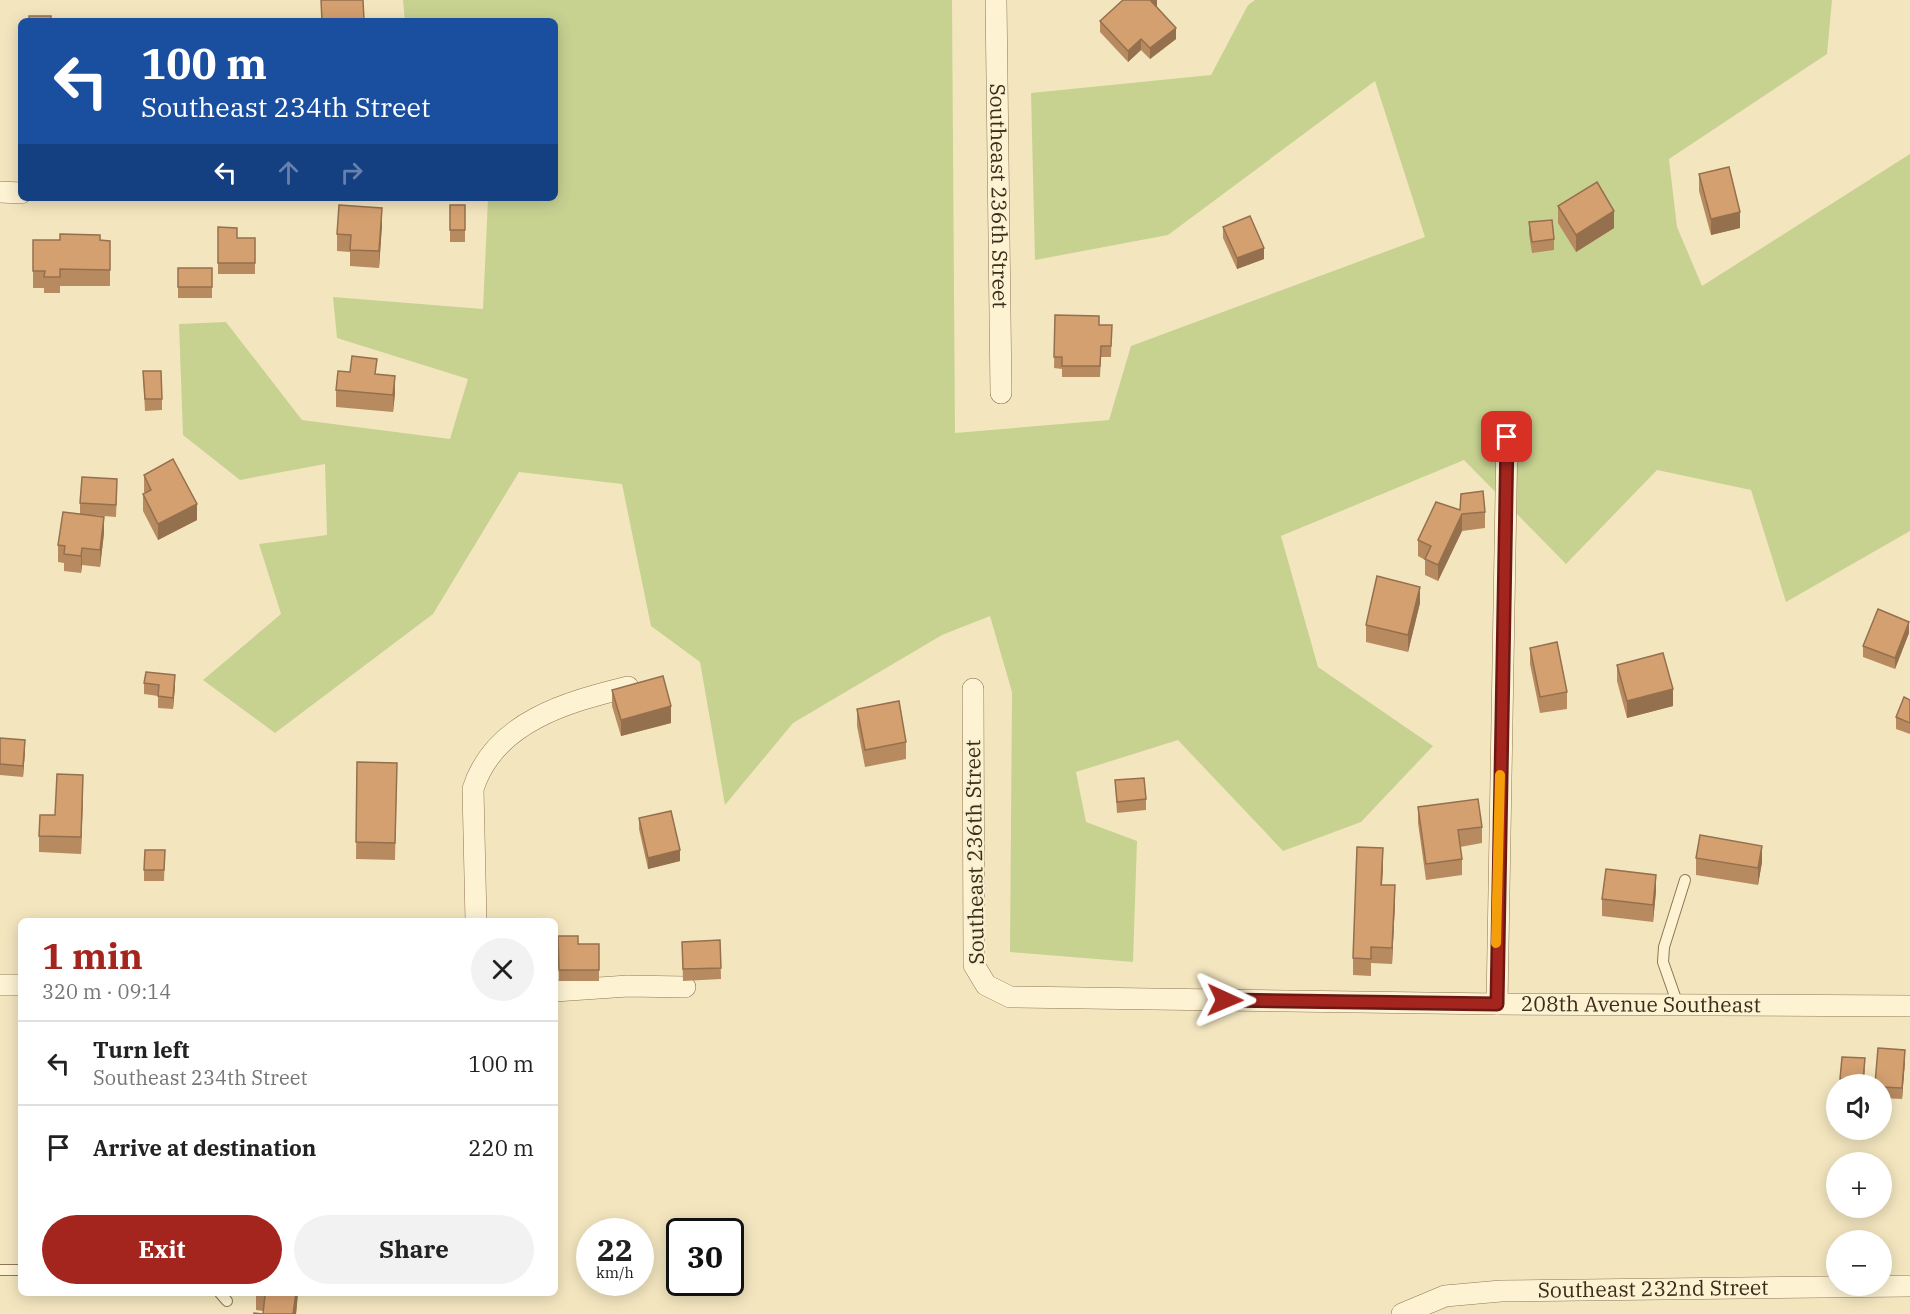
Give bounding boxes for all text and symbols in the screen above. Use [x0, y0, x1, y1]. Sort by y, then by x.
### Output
text: 100 m [141, 36, 267, 91]
icon: left [42, 42, 120, 120]
street label: Southeast 236th Street [984, 83, 1015, 309]
text: Southeast 234th Street [141, 89, 431, 124]
icon: left [209, 156, 242, 189]
icon: ahead [272, 156, 305, 189]
icon: right [335, 156, 368, 189]
pin [1481, 411, 1532, 462]
icon: arrive [1490, 420, 1523, 453]
street label: Southeast 236th Street [958, 739, 990, 965]
text: 1 min [42, 932, 143, 979]
button: close [471, 938, 534, 1001]
position arrow [1193, 968, 1257, 1032]
text: 320 m · 09:14 [42, 978, 171, 1005]
street label: 208th Avenue Southeast [1521, 989, 1761, 1018]
text: Turn left [93, 1035, 189, 1064]
icon: left [42, 1047, 75, 1080]
text: 100 m [468, 1049, 534, 1078]
text: Southeast 234th Street [93, 1064, 307, 1091]
map controls [1826, 1074, 1892, 1296]
button: sound [1826, 1074, 1892, 1140]
icon: arrive [42, 1131, 75, 1164]
text: Arrive at destination [93, 1133, 316, 1162]
text: 220 m [468, 1133, 534, 1162]
button: + [1826, 1152, 1892, 1218]
button: Exit [42, 1215, 282, 1284]
button: Share [294, 1215, 534, 1284]
speed limit sign: 30 [666, 1218, 744, 1296]
text: 22 [597, 1230, 633, 1269]
button: − [1826, 1230, 1892, 1296]
text: km/h [596, 1263, 634, 1282]
street label: Southeast 232nd Street [1537, 1273, 1769, 1304]

